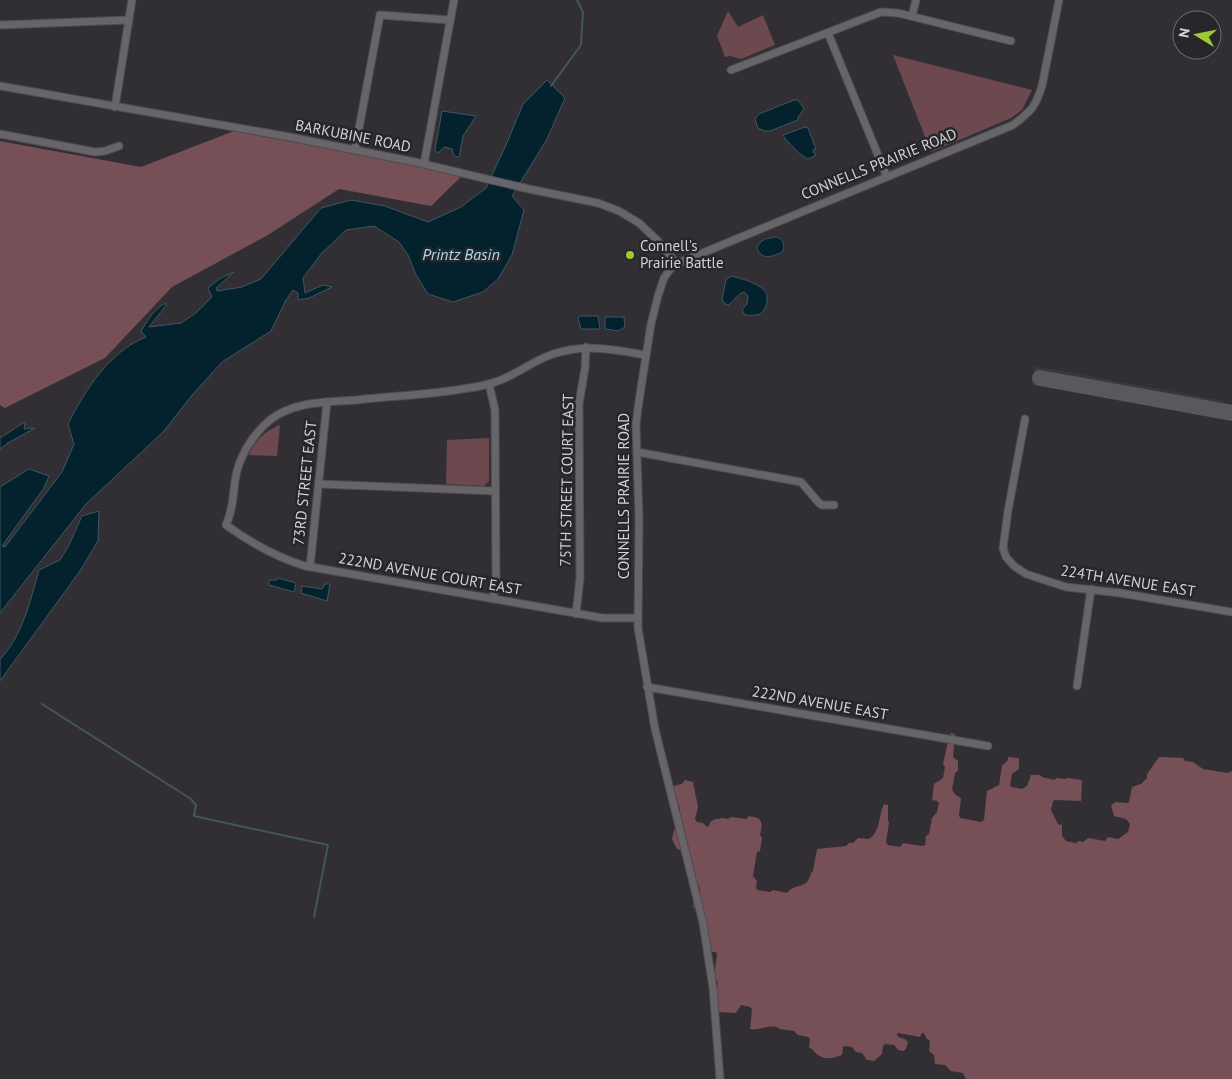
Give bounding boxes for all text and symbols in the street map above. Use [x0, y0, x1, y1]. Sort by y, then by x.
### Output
north arrow [1172, 10, 1222, 60]
text: N [1175, 27, 1194, 39]
street label: BARKUBINE ROAD [294, 115, 413, 156]
street label: CONNELLS PRAIRIE ROAD [798, 124, 959, 203]
place label: Connell's Prairie Battle [640, 236, 724, 272]
water label: Printz Basin [422, 244, 500, 264]
marker: Connell's Prairie Battle [624, 249, 636, 261]
street label: 75TH STREET COURT EAST [555, 393, 578, 567]
street label: CONNELLS PRAIRIE ROAD [614, 413, 633, 579]
street label: 73RD STREET EAST [289, 419, 321, 546]
street label: 222ND AVENUE COURT EAST [337, 548, 524, 599]
street label: 224TH AVENUE EAST [1059, 560, 1197, 601]
street label: 222ND AVENUE EAST [751, 681, 890, 724]

